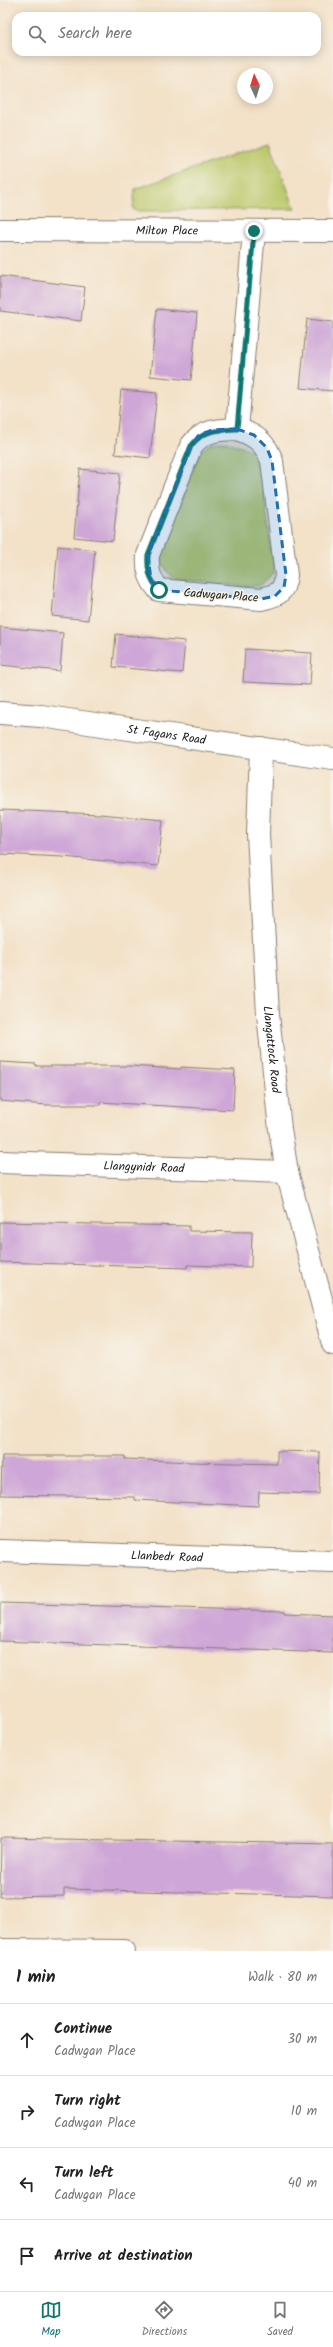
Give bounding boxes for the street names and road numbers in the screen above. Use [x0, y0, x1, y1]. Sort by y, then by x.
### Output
street label: Milton Place [136, 221, 199, 241]
street label: Cadwgan Place [183, 583, 260, 608]
street label: St Fagans Road [126, 720, 208, 750]
street label: Llangattock Road [258, 1005, 285, 1095]
street label: Llangynidr Road [103, 1157, 186, 1178]
street label: Llanbedr Road [131, 1546, 204, 1568]

